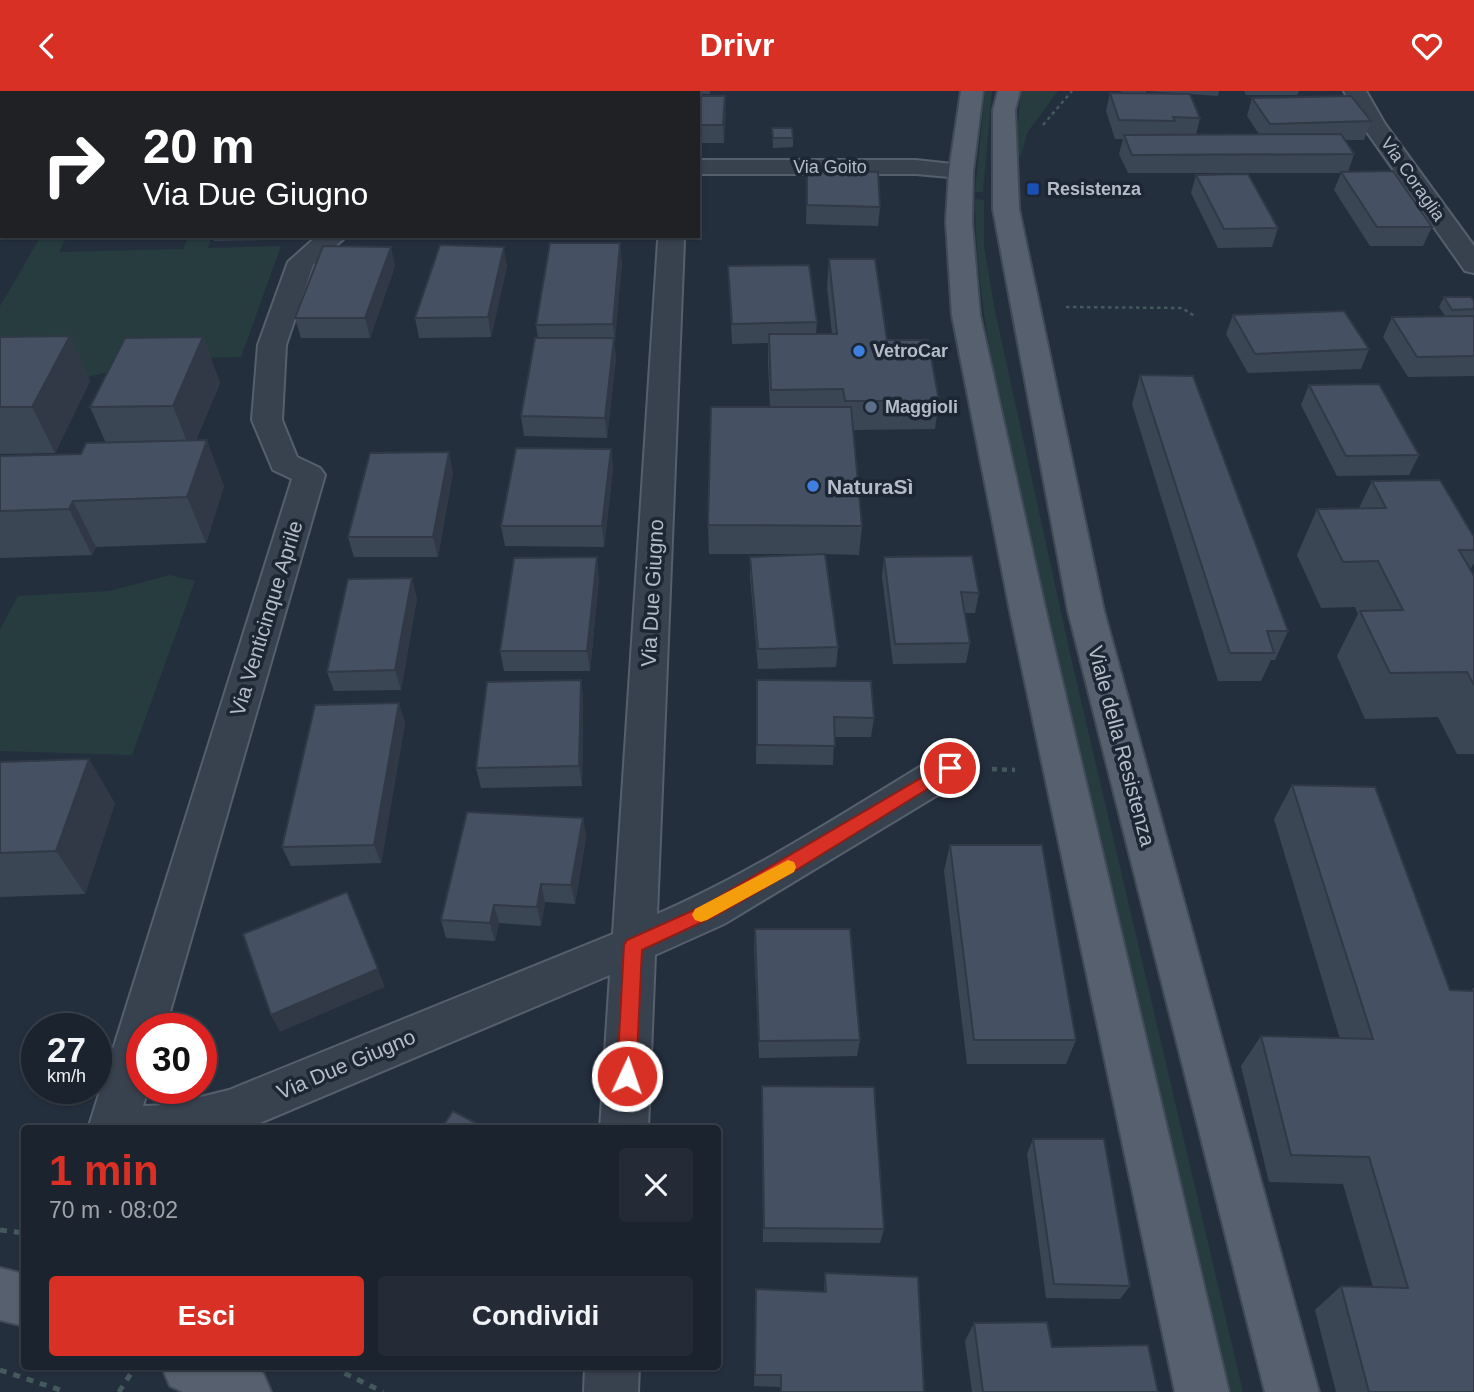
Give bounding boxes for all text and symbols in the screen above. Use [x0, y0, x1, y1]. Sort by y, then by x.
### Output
icon: back [28, 27, 66, 65]
text: Drivr [700, 27, 774, 63]
icon: heart [1408, 27, 1446, 65]
icon: right [28, 119, 119, 210]
text: 20 m [143, 119, 255, 173]
street label: Via Coraglia [1377, 133, 1450, 226]
street label: Via Goito [793, 157, 867, 177]
text: Via Due Giugno [143, 176, 368, 212]
place label: Resistenza [1047, 179, 1142, 199]
marker: Resistenza [1025, 181, 1041, 197]
place label: VetroCar [873, 341, 948, 361]
marker: VetroCar [851, 343, 867, 359]
place label: Maggioli [885, 397, 958, 417]
marker: Maggioli [863, 399, 879, 415]
place label: NaturaSì [827, 475, 913, 498]
marker: NaturaSì [805, 478, 821, 494]
street label: Via Venticinque Aprile [225, 518, 307, 718]
street label: Via Due Giugno [637, 519, 667, 667]
street label: Viale della Resistenza [1084, 643, 1160, 849]
pin [920, 738, 980, 798]
icon: arrive [931, 749, 969, 787]
speed limit sign: 30 [126, 1013, 217, 1104]
street label: Via Due Giugno [273, 1025, 419, 1103]
text: 27 [47, 1030, 86, 1069]
position arrow [590, 1039, 664, 1113]
text: km/h [47, 1066, 86, 1086]
text: 1 min [49, 1147, 159, 1194]
button: close [619, 1148, 693, 1222]
text: 70 m · 08:02 [49, 1197, 178, 1223]
button: Esci [49, 1276, 364, 1356]
button: Condividi [378, 1276, 693, 1356]

